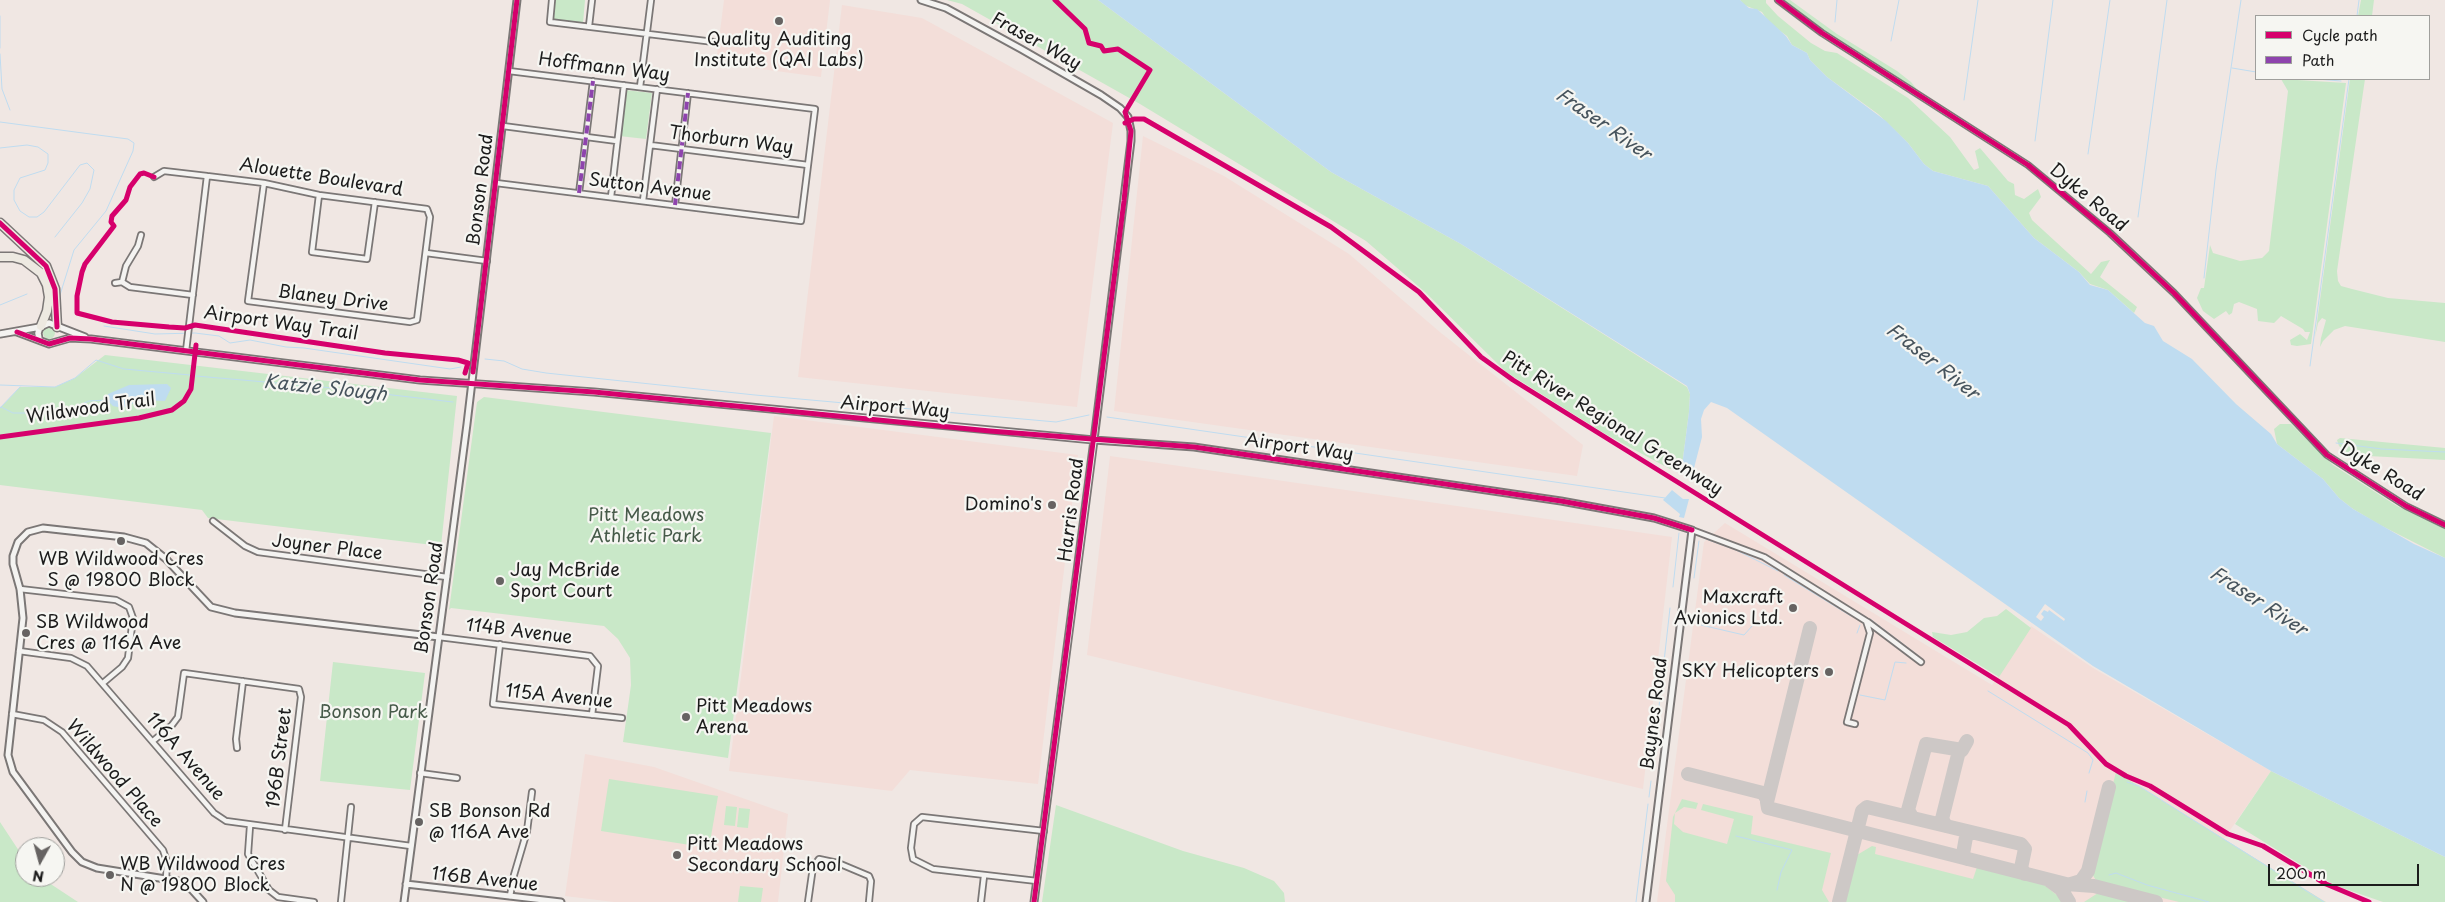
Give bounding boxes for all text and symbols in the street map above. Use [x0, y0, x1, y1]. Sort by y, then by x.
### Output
street label: Fraser Way [987, 8, 1085, 76]
marker: Quality Auditing Institute (QAI Labs) [773, 15, 785, 27]
legend [2255, 15, 2430, 80]
text: Cycle path [2302, 23, 2378, 46]
place label: Quality Auditing Institute (QAI Labs) [694, 29, 864, 72]
text: Path [2302, 48, 2334, 71]
street label: Hoffmann Way [537, 49, 671, 87]
water label: Fraser River [1551, 84, 1655, 166]
street label: Thorburn Way [668, 123, 794, 159]
street label: Bonson Road [463, 133, 499, 247]
street label: Alouette Boulevard [238, 154, 404, 202]
street label: Dyke Road [2045, 159, 2131, 237]
street label: Sutton Avenue [587, 170, 713, 206]
street label: Blaney Drive [276, 281, 390, 317]
street label: Airport Way Trail [202, 302, 360, 346]
water label: Fraser River [1881, 319, 1983, 405]
street label: Pitt River Regional Greenway [1498, 347, 1726, 501]
water label: Katzie Slough [262, 371, 388, 407]
street label: Wildwood Trail [25, 389, 157, 429]
street label: Airport Way [840, 392, 950, 424]
street label: Airport Way [1243, 430, 1355, 466]
street label: Dyke Road [2335, 438, 2427, 506]
street label: Harris Road [1055, 457, 1089, 563]
place label: Domino's [965, 494, 1042, 516]
marker: Domino's [1046, 499, 1058, 511]
park label: Pitt Meadows Athletic Park [588, 505, 704, 548]
street label: Joyner Place [270, 530, 384, 566]
marker: WB Wildwood Cres S @ 19800 Block [115, 535, 127, 547]
street label: Bonson Road [411, 541, 449, 655]
place label: WB Wildwood Cres S @ 19800 Block [38, 549, 204, 592]
place label: Jay McBride Sport Court [510, 560, 620, 602]
water label: Fraser River [2205, 562, 2311, 642]
marker: Jay McBride Sport Court [494, 575, 506, 587]
place label: Maxcraft Avionics Ltd. [1674, 587, 1783, 630]
marker: Maxcraft Avionics Ltd. [1787, 602, 1799, 614]
place label: SB Wildwood Cres @ 116A Ave [36, 612, 181, 654]
street label: 114B Avenue [465, 615, 573, 649]
marker: SB Wildwood Cres @ 116A Ave [20, 627, 32, 639]
street label: Baynes Road [1637, 656, 1673, 772]
place label: SKY Helicopters [1682, 661, 1819, 683]
marker: SKY Helicopters [1823, 666, 1835, 678]
street label: 115A Avenue [504, 681, 614, 713]
place label: Pitt Meadows Arena [696, 696, 812, 739]
park label: Bonson Park [318, 702, 428, 724]
street label: 196B Street [263, 706, 297, 810]
street label: 116A Avenue [141, 709, 229, 805]
marker: Pitt Meadows Arena [680, 711, 692, 723]
street label: Wildwood Place [61, 716, 167, 832]
place label: SB Bonson Rd @ 116A Ave [429, 801, 551, 844]
marker: SB Bonson Rd @ 116A Ave [413, 816, 425, 828]
place label: Pitt Meadows Secondary School [687, 834, 842, 876]
north arrow [15, 837, 65, 887]
marker: Pitt Meadows Secondary School [671, 849, 683, 861]
place label: WB Wildwood Cres N @ 19800 Block [120, 854, 285, 896]
scale bar [2270, 854, 2421, 886]
text: 200 m [2276, 861, 2326, 884]
street label: 116B Avenue [431, 864, 539, 896]
text: N [31, 865, 45, 887]
marker: WB Wildwood Cres N @ 19800 Block [104, 869, 116, 881]

